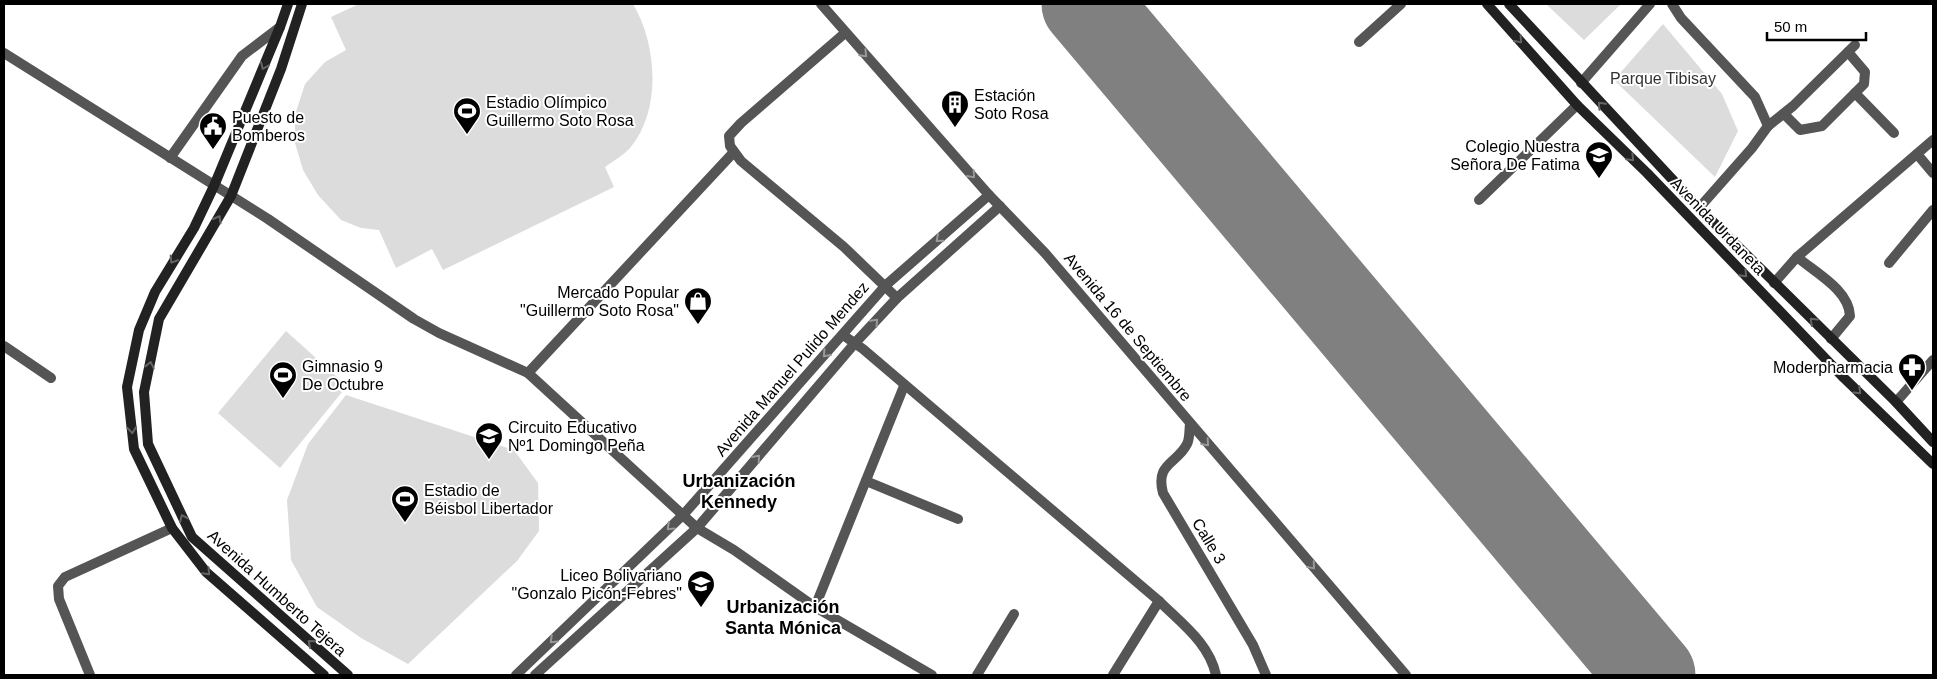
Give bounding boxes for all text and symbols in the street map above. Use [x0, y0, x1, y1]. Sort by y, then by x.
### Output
scale bar [1767, 10, 1866, 42]
text: 50 m [1774, 18, 1807, 35]
one-way arrow [1514, 35, 1523, 44]
one-way arrow [859, 48, 868, 57]
one-way arrow [260, 61, 271, 70]
park label: Parque Tibisay [1610, 70, 1716, 87]
place label: Estación Soto Rosa [974, 87, 1049, 122]
building icon: Estación Soto Rosa [940, 89, 970, 128]
place label: Estadio Olímpico Guillermo Soto Rosa [486, 94, 634, 129]
sports icon: Estadio Olímpico Guillermo Soto Rosa [452, 96, 482, 135]
one-way arrow [1598, 101, 1607, 110]
place label: Puesto de Bomberos [232, 109, 305, 144]
public building icon: Puesto de Bomberos [198, 111, 228, 150]
place label: Colegio Nuestra Señora De Fatima [1450, 138, 1580, 173]
school or university icon: Colegio Nuestra Señora De Fatima [1584, 140, 1614, 179]
one-way arrow [1625, 152, 1634, 161]
one-way arrow [966, 170, 975, 179]
street label: Avenida Urdaneta [1667, 174, 1769, 278]
one-way arrow [211, 215, 221, 224]
one-way arrow [936, 233, 945, 242]
street label: Avenida 16 de Septiembre [1061, 249, 1195, 405]
one-way arrow [170, 255, 180, 264]
one-way arrow [1738, 269, 1747, 278]
street label: Avenida Manuel Pulido Mendez [712, 279, 872, 459]
place label: Mercado Popular "Guillermo Soto Rosa" [520, 284, 680, 319]
shop icon: Mercado Popular "Guillermo Soto Rosa" [683, 286, 713, 325]
one-way arrow [869, 318, 878, 327]
one-way arrow [1809, 318, 1818, 327]
one-way arrow [822, 349, 831, 358]
pharmacy icon: Moderpharmacia [1897, 352, 1927, 391]
place label: Gimnasio 9 De Octubre [302, 358, 384, 393]
place label: Moderpharmacia [1773, 359, 1893, 376]
one-way arrow [144, 360, 154, 369]
sports icon: Gimnasio 9 De Octubre [268, 360, 298, 399]
one-way arrow [1852, 385, 1861, 394]
place label: Circuito Educativo Nº1 Domingo Peña [508, 419, 645, 454]
school or university icon: Circuito Educativo Nº1 Domingo Peña [474, 421, 504, 460]
one-way arrow [126, 427, 137, 435]
one-way arrow [1200, 437, 1209, 446]
one-way arrow [751, 454, 760, 463]
district label: Urbanización Kennedy [682, 471, 796, 512]
place label: Estadio de Béisbol Libertador [424, 482, 554, 517]
sports icon: Estadio de Béisbol Libertador [390, 484, 420, 523]
one-way arrow [180, 515, 190, 524]
street label: Calle 3 [1189, 515, 1229, 567]
one-way arrow [667, 521, 676, 530]
street label: Avenida Humberto Tejera [204, 526, 350, 660]
one-way arrow [1306, 560, 1315, 569]
one-way arrow [201, 566, 210, 575]
place label: Liceo Bolivariano "Gonzalo Picón-Febres" [511, 567, 682, 602]
school or university icon: Liceo Bolivariano "Gonzalo Picón-Febres" [686, 569, 716, 608]
district label: Urbanización Santa Mónica [725, 597, 842, 638]
one-way arrow [550, 634, 559, 643]
one-way arrow [308, 640, 317, 649]

